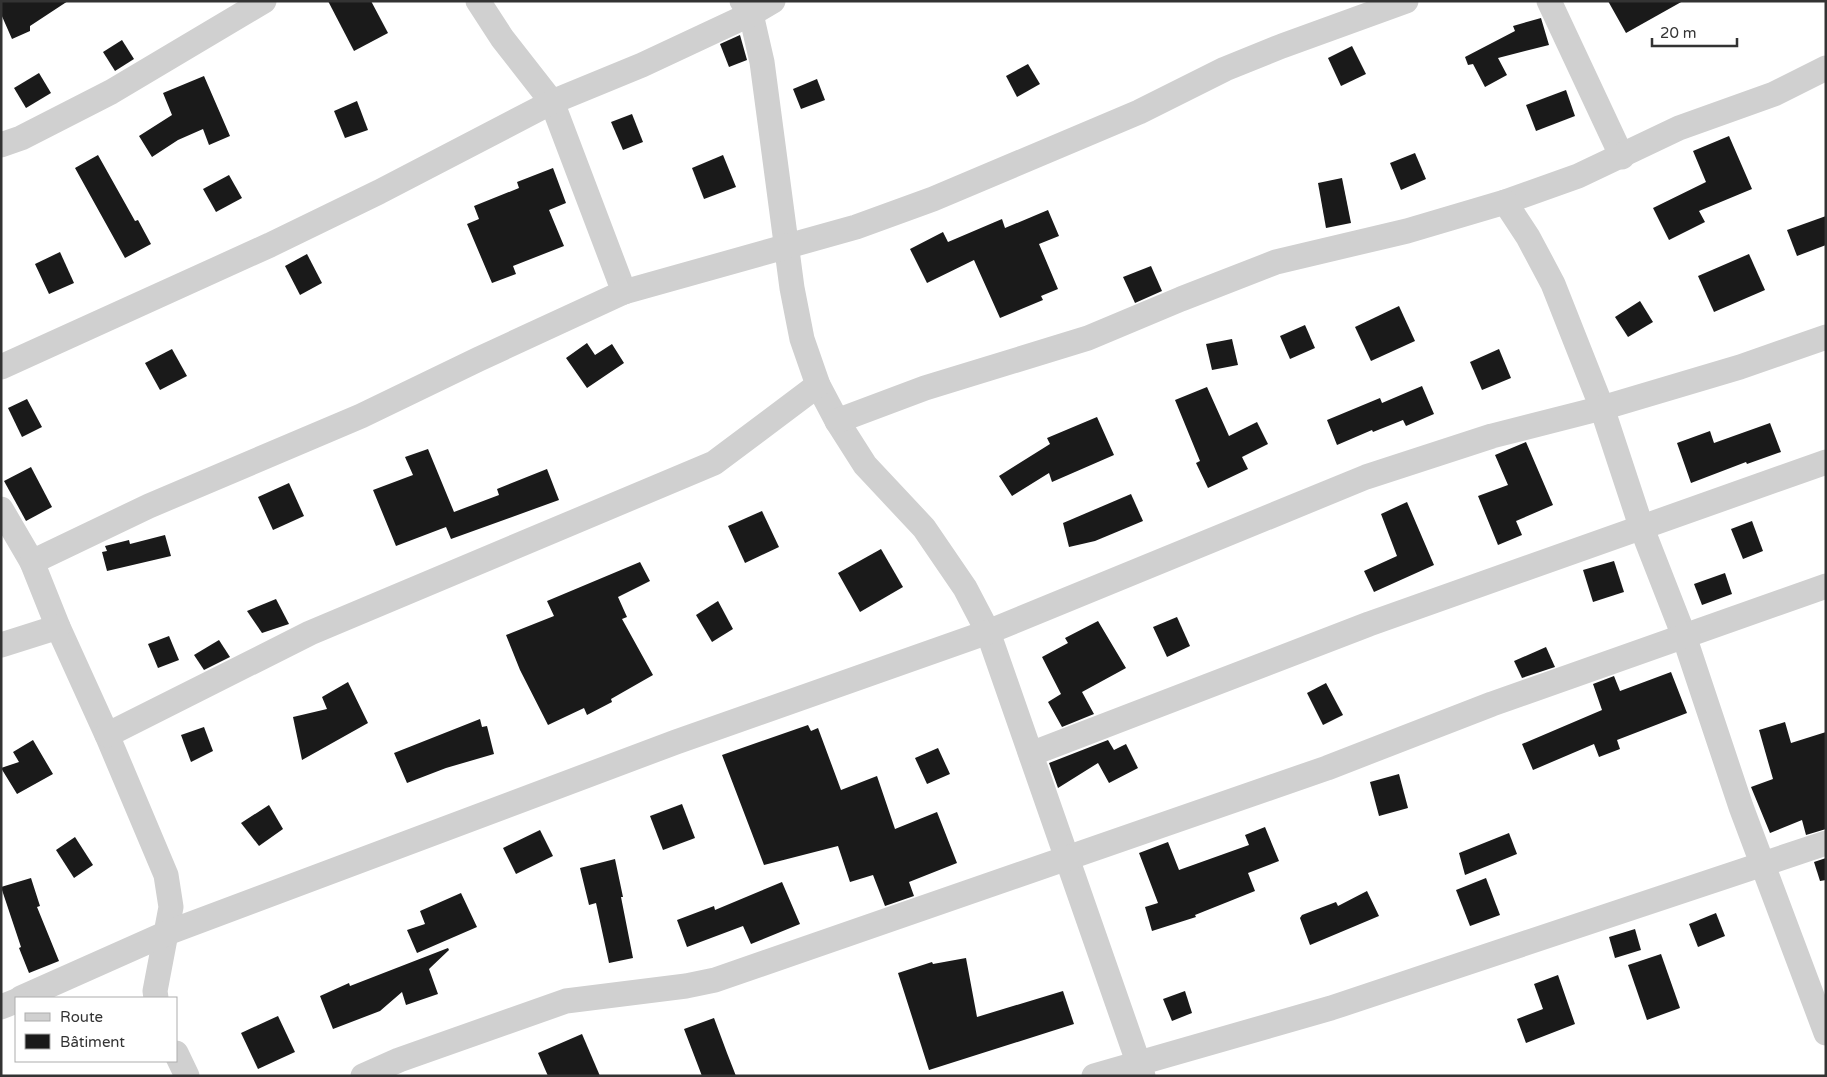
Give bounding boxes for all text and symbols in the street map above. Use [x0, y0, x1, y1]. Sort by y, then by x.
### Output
scale bar [1652, 15, 1737, 47]
text: 20 m [1660, 24, 1697, 42]
legend [15, 997, 178, 1062]
text: Route [60, 1008, 103, 1026]
text: Bâtiment [60, 1033, 125, 1051]

